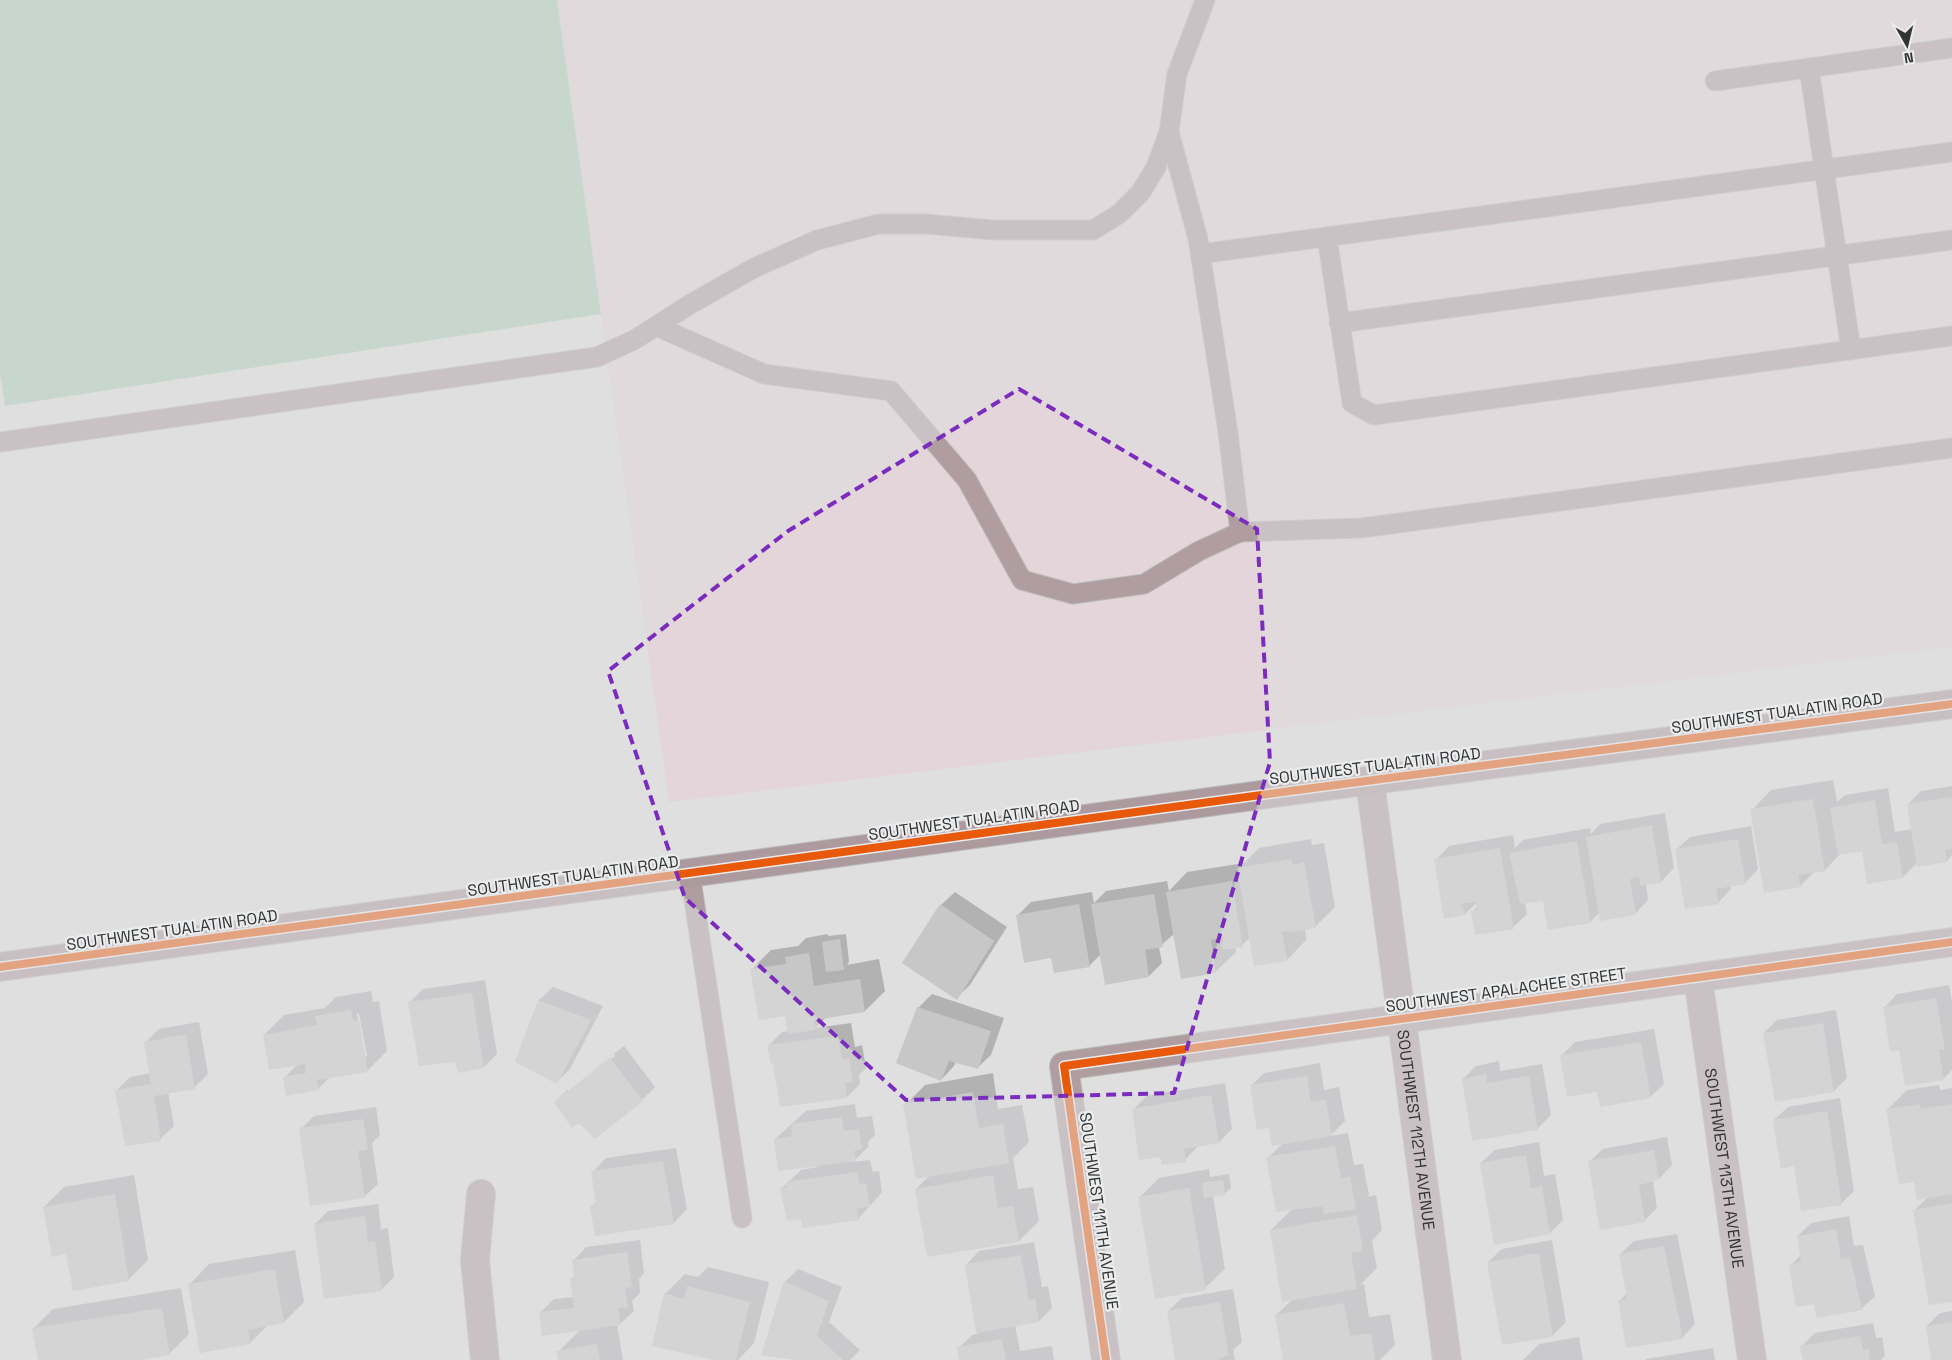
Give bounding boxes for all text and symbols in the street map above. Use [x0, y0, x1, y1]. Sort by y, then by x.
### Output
north arrow [1882, 20, 1932, 70]
text: N [1903, 48, 1915, 67]
street label: SOUTHWEST TUALATIN ROAD [1670, 688, 1884, 738]
street label: SOUTHWEST TUALATIN ROAD [1268, 743, 1482, 789]
street label: SOUTHWEST TUALATIN ROAD [867, 795, 1081, 845]
street label: SOUTHWEST TUALATIN ROAD [466, 851, 680, 901]
street label: SOUTHWEST TUALATIN ROAD [65, 905, 279, 955]
street label: SOUTHWEST APALACHEE STREET [1384, 963, 1628, 1017]
street label: SOUTHWEST 112TH AVENUE [1393, 1028, 1440, 1231]
street label: SOUTHWEST 113TH AVENUE [1700, 1067, 1749, 1270]
street label: SOUTHWEST 111TH AVENUE [1075, 1111, 1123, 1311]

